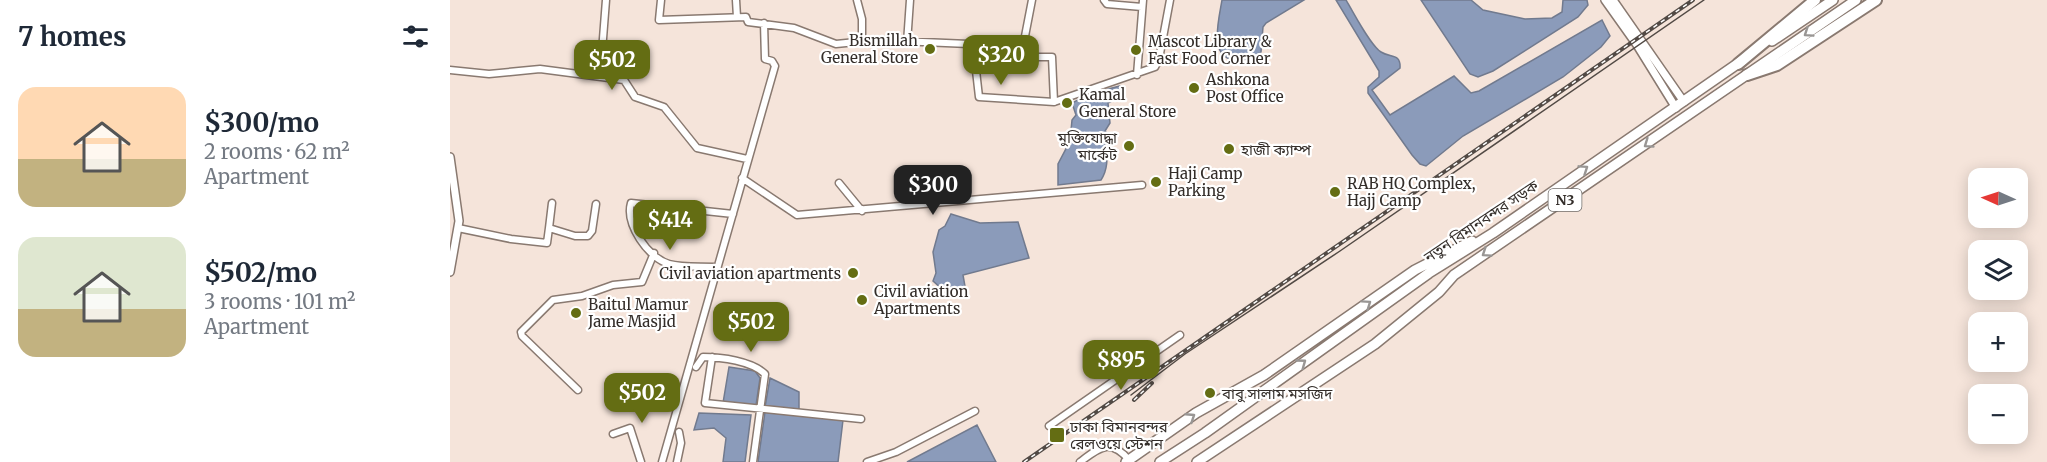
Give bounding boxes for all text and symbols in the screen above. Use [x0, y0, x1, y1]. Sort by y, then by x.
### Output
text: 7 homes [18, 20, 126, 53]
icon: filters [399, 20, 432, 53]
one-way arrow [1804, 26, 1815, 37]
place label: Bismillah General Store [821, 31, 918, 67]
place label: Mascot Library & Fast Food Corner [1148, 32, 1273, 68]
pin: $320 [965, 35, 1037, 86]
pin: $502 [576, 40, 648, 91]
marker: Bismillah General Store [923, 42, 937, 56]
text: $320 [977, 42, 1025, 67]
marker: Mascot Library & Fast Food Corner [1129, 43, 1143, 57]
text: $502 [588, 47, 636, 72]
place label: Ashkona Post Office [1205, 70, 1284, 106]
marker: Ashkona Post Office [1187, 81, 1201, 95]
place label: Kamal General Store [1079, 85, 1176, 121]
marker: Kamal General Store [1060, 96, 1074, 110]
text: $300/mo [204, 106, 319, 139]
icon: home [66, 111, 138, 183]
place label: মুক্তিযোদ্ধা মার্কেট [1057, 128, 1118, 164]
one-way arrow [1643, 137, 1654, 148]
text: 2 rooms · 62 m² [204, 139, 350, 164]
marker: মুক্তিযোদ্ধা মার্কেট [1122, 139, 1136, 153]
place label: হাজী ক্যাম্প [1240, 140, 1311, 159]
marker: হাজী ক্যাম্প [1222, 142, 1236, 156]
text: Apartment [204, 164, 309, 189]
place label: Haji Camp Parking [1168, 164, 1242, 200]
pin: $300 [897, 165, 969, 216]
one-way arrow [1578, 165, 1588, 177]
north arrow [1968, 168, 2028, 228]
map controls [1968, 168, 2028, 444]
text: $300 [908, 172, 958, 197]
place label: RAB HQ Complex, Hajj Camp [1347, 174, 1476, 210]
marker: Haji Camp Parking [1149, 175, 1163, 189]
street label: নতুন বিমানবন্দর সড়ক [1419, 175, 1543, 267]
marker: RAB HQ Complex, Hajj Camp [1328, 185, 1342, 199]
road number: N3 [1548, 189, 1582, 211]
pin: $414 [634, 200, 706, 251]
text: $414 [647, 207, 693, 232]
button: layers [1968, 240, 2028, 300]
one-way arrow [1482, 246, 1493, 257]
text: $502/mo [204, 256, 317, 289]
icon: home [66, 261, 138, 333]
place label: Civil aviation apartments [659, 264, 841, 283]
marker: Civil aviation apartments [846, 266, 860, 280]
place label: Civil aviation Apartments [873, 282, 968, 318]
text: 3 rooms · 101 m² [204, 289, 355, 314]
marker: Civil aviation Apartments [855, 293, 869, 307]
place label: Baitul Mamur Jame Masjid [587, 295, 688, 331]
one-way arrow [1360, 300, 1371, 311]
pin: $502 [715, 302, 787, 353]
marker: Baitul Mamur Jame Masjid [569, 306, 583, 320]
text: $502 [727, 309, 775, 334]
button: + [1968, 312, 2028, 372]
text: Apartment [204, 314, 309, 339]
pin: $895 [1085, 340, 1157, 391]
text: $895 [1097, 347, 1145, 372]
one-way arrow [1296, 359, 1307, 370]
pin: $502 [606, 373, 678, 424]
text: $502 [618, 380, 666, 405]
place label: বাবু সালাম মসজিদ [1221, 384, 1333, 403]
button: − [1968, 384, 2028, 444]
marker: বাবু সালাম মসজিদ [1203, 386, 1217, 400]
one-way arrow [1184, 413, 1195, 424]
place label: ঢাকা বিমানবন্দর রেলওয়ে স্টেশন [1069, 417, 1169, 453]
marker: ঢাকা বিমানবন্দর রেলওয়ে স্টেশন [1048, 426, 1066, 444]

